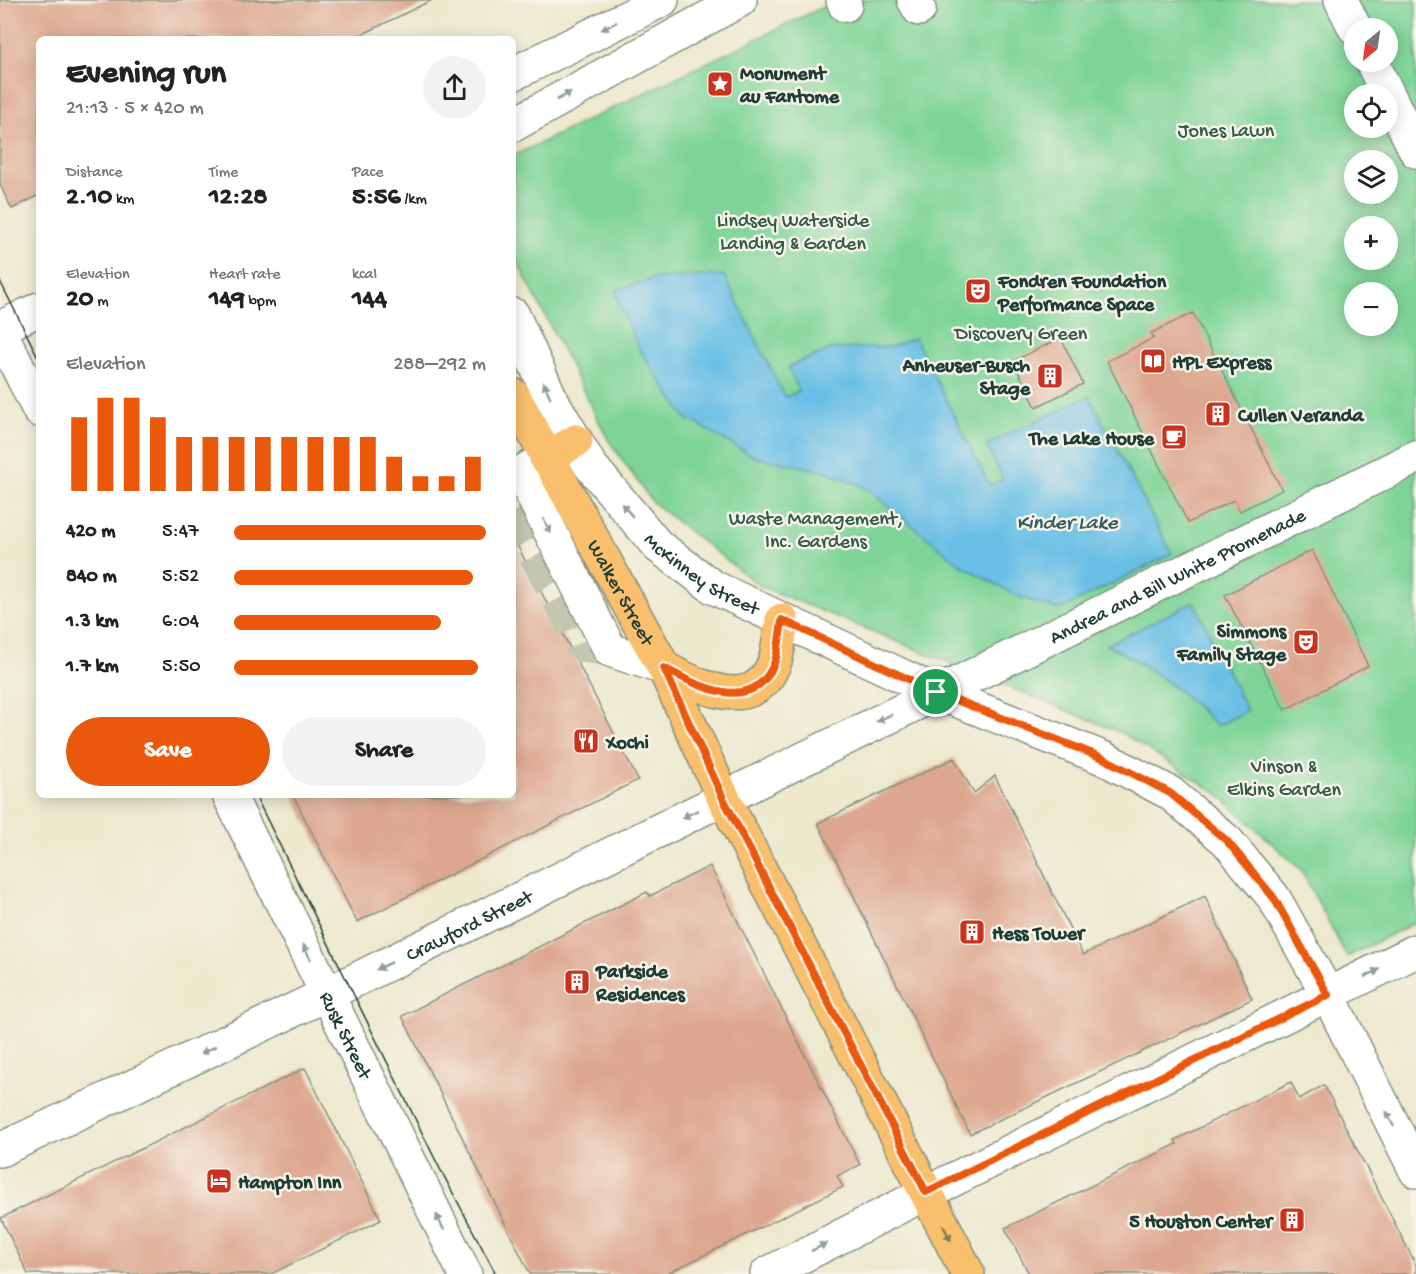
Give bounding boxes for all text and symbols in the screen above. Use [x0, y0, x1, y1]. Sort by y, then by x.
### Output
north arrow [1344, 18, 1398, 72]
map controls [1344, 18, 1398, 336]
one-way arrow [601, 21, 618, 31]
text: Evening run [66, 56, 226, 94]
button: share [423, 56, 486, 119]
place label: Monument au Fantome [739, 64, 840, 110]
place icon: Monument au Fantome [705, 69, 735, 99]
button: locate [1344, 84, 1398, 138]
one-way arrow [556, 91, 573, 101]
text: 21:13 · 5 × 420 m [66, 98, 204, 121]
park label: Jones Lawn [1178, 121, 1275, 144]
button: layers [1344, 150, 1398, 204]
text: Distance [66, 164, 123, 183]
text: Time [209, 164, 238, 183]
text: Pace [352, 164, 383, 183]
text: 2.10 [66, 183, 112, 214]
text: 12:28 [209, 183, 267, 214]
text: 5:56 [352, 183, 401, 214]
text: km [112, 191, 134, 210]
text: /km [401, 191, 427, 210]
park label: Lindsey Waterside Landing & Garden [717, 211, 870, 257]
button: + [1344, 216, 1398, 270]
text: Elevation [66, 266, 130, 285]
text: Heart rate [209, 266, 281, 285]
text: kcal [352, 266, 377, 285]
place label: Fondren Foundation Performance Space [997, 272, 1167, 318]
theatre icon: Fondren Foundation Performance Space [963, 276, 993, 306]
button: − [1344, 282, 1398, 336]
text: 20 [66, 285, 94, 316]
text: 149 [209, 285, 245, 316]
text: 144 [352, 285, 387, 316]
text: m [94, 293, 109, 312]
text: bpm [245, 293, 276, 312]
park label: Discovery Green [953, 324, 1088, 347]
library icon: HPL Express [1138, 346, 1168, 376]
place label: HPL Express [1172, 353, 1273, 376]
text: Elevation [66, 354, 146, 377]
text: 288–292 m [393, 354, 486, 377]
place label: Anheuser-Busch Stage [902, 356, 1031, 402]
building icon: Anheuser-Busch Stage [1035, 361, 1065, 391]
one-way arrow [543, 382, 552, 399]
building icon: Cullen Veranda [1203, 399, 1233, 429]
place label: Cullen Veranda [1237, 406, 1364, 429]
cafe icon: The Lake House [1159, 422, 1189, 452]
place label: The Lake House [1027, 429, 1155, 452]
one-way arrow [621, 502, 634, 518]
street label: Andrea and Bill White Promenade [1047, 505, 1311, 651]
park label: Waste Management, Inc. Gardens [729, 509, 903, 555]
water label: Kinder Lake [1016, 512, 1119, 537]
one-way arrow [543, 517, 552, 534]
text: 420 m [66, 521, 116, 544]
text: 5:47 [162, 521, 199, 544]
street label: McKinney Street [637, 530, 764, 623]
street label: Walker Street [580, 537, 658, 652]
text: 840 m [66, 566, 117, 589]
text: 5:52 [162, 566, 199, 589]
text: 1.3 km [66, 611, 119, 634]
text: 6:04 [162, 611, 199, 634]
place label: Simmons Family Stage [1176, 622, 1288, 668]
theatre icon: Simmons Family Stage [1291, 627, 1321, 657]
text: 1.7 km [66, 656, 119, 679]
text: 5:50 [162, 656, 201, 679]
pin [910, 666, 961, 717]
icon: arrive [919, 675, 952, 708]
one-way arrow [875, 712, 893, 722]
button: Save [66, 717, 270, 786]
button: Share [282, 717, 486, 786]
restaurant icon: Xochi [571, 726, 601, 756]
place label: Xochi [605, 733, 649, 756]
park label: Vinson & Elkins Garden [1227, 757, 1342, 803]
one-way arrow [682, 809, 699, 818]
street label: Crawford Street [403, 886, 539, 968]
building icon: Hess Tower [957, 917, 987, 947]
place label: Hess Tower [992, 924, 1086, 947]
one-way arrow [302, 944, 312, 961]
one-way arrow [375, 960, 393, 970]
place label: Parkside Residences [595, 962, 686, 1008]
building icon: Parkside Residences [562, 967, 592, 997]
one-way arrow [1364, 968, 1381, 978]
street label: Rusk Street [313, 989, 376, 1085]
one-way arrow [200, 1046, 217, 1055]
one-way arrow [1385, 1110, 1395, 1127]
hotel icon: Hampton Inn [204, 1166, 234, 1196]
place label: Hampton Inn [238, 1173, 342, 1196]
building icon: 5 Houston Center [1277, 1205, 1307, 1235]
place label: 5 Houston Center [1129, 1212, 1274, 1235]
one-way arrow [435, 1213, 444, 1230]
one-way arrow [942, 1225, 951, 1242]
one-way arrow [810, 1243, 828, 1253]

